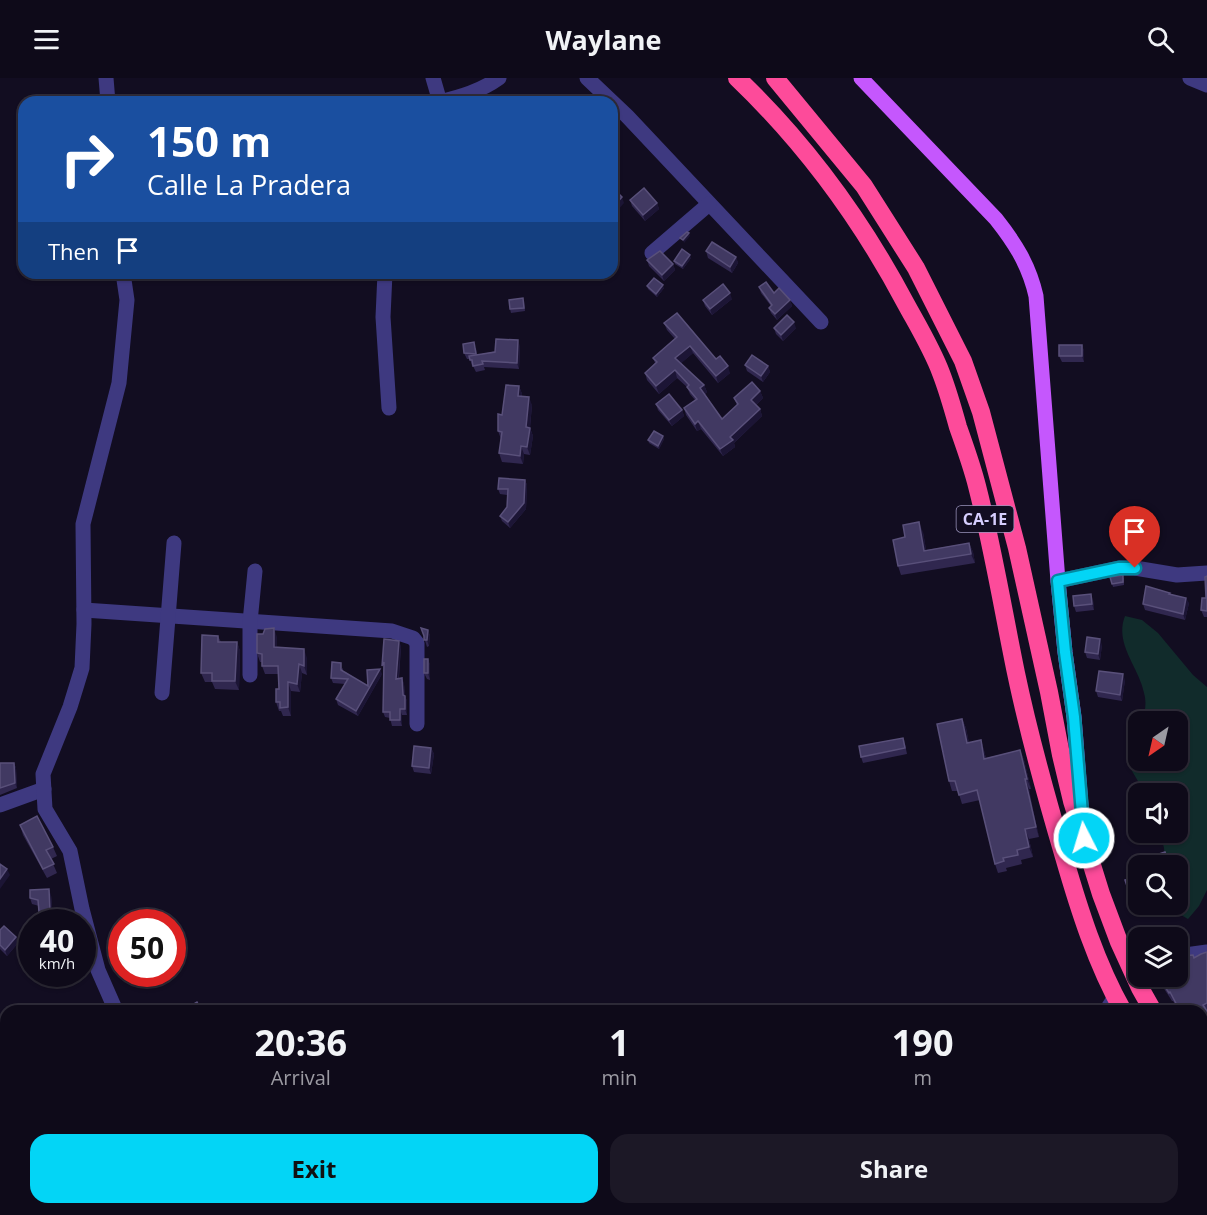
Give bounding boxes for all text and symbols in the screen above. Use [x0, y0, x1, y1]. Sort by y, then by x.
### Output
text: Waylane [545, 21, 662, 58]
icon: menu [30, 23, 63, 56]
icon: search [1144, 23, 1177, 56]
text: 150 m [147, 112, 271, 169]
icon: right [48, 120, 126, 198]
text: Calle La Pradera [147, 166, 351, 203]
icon: arrive [111, 234, 144, 267]
text: Then [48, 236, 99, 266]
road number: CA-1E [956, 506, 1014, 532]
pin [1109, 506, 1160, 568]
icon: arrive [1118, 515, 1151, 548]
north arrow [1128, 711, 1188, 771]
map controls [1128, 711, 1188, 987]
button: sound [1128, 783, 1188, 843]
position arrow [1052, 806, 1116, 870]
button: search [1128, 855, 1188, 915]
speed limit sign: 50 [108, 909, 186, 987]
text: 40 [40, 920, 74, 961]
button: layers [1128, 927, 1188, 987]
text: km/h [39, 953, 75, 973]
text: 20:36 [254, 1018, 347, 1067]
text: 1 [609, 1018, 630, 1067]
text: 190 [892, 1018, 954, 1067]
text: Arrival [271, 1064, 331, 1091]
text: min [601, 1064, 637, 1091]
text: m [913, 1064, 932, 1091]
button: Exit [30, 1134, 598, 1203]
button: Share [610, 1134, 1178, 1203]

